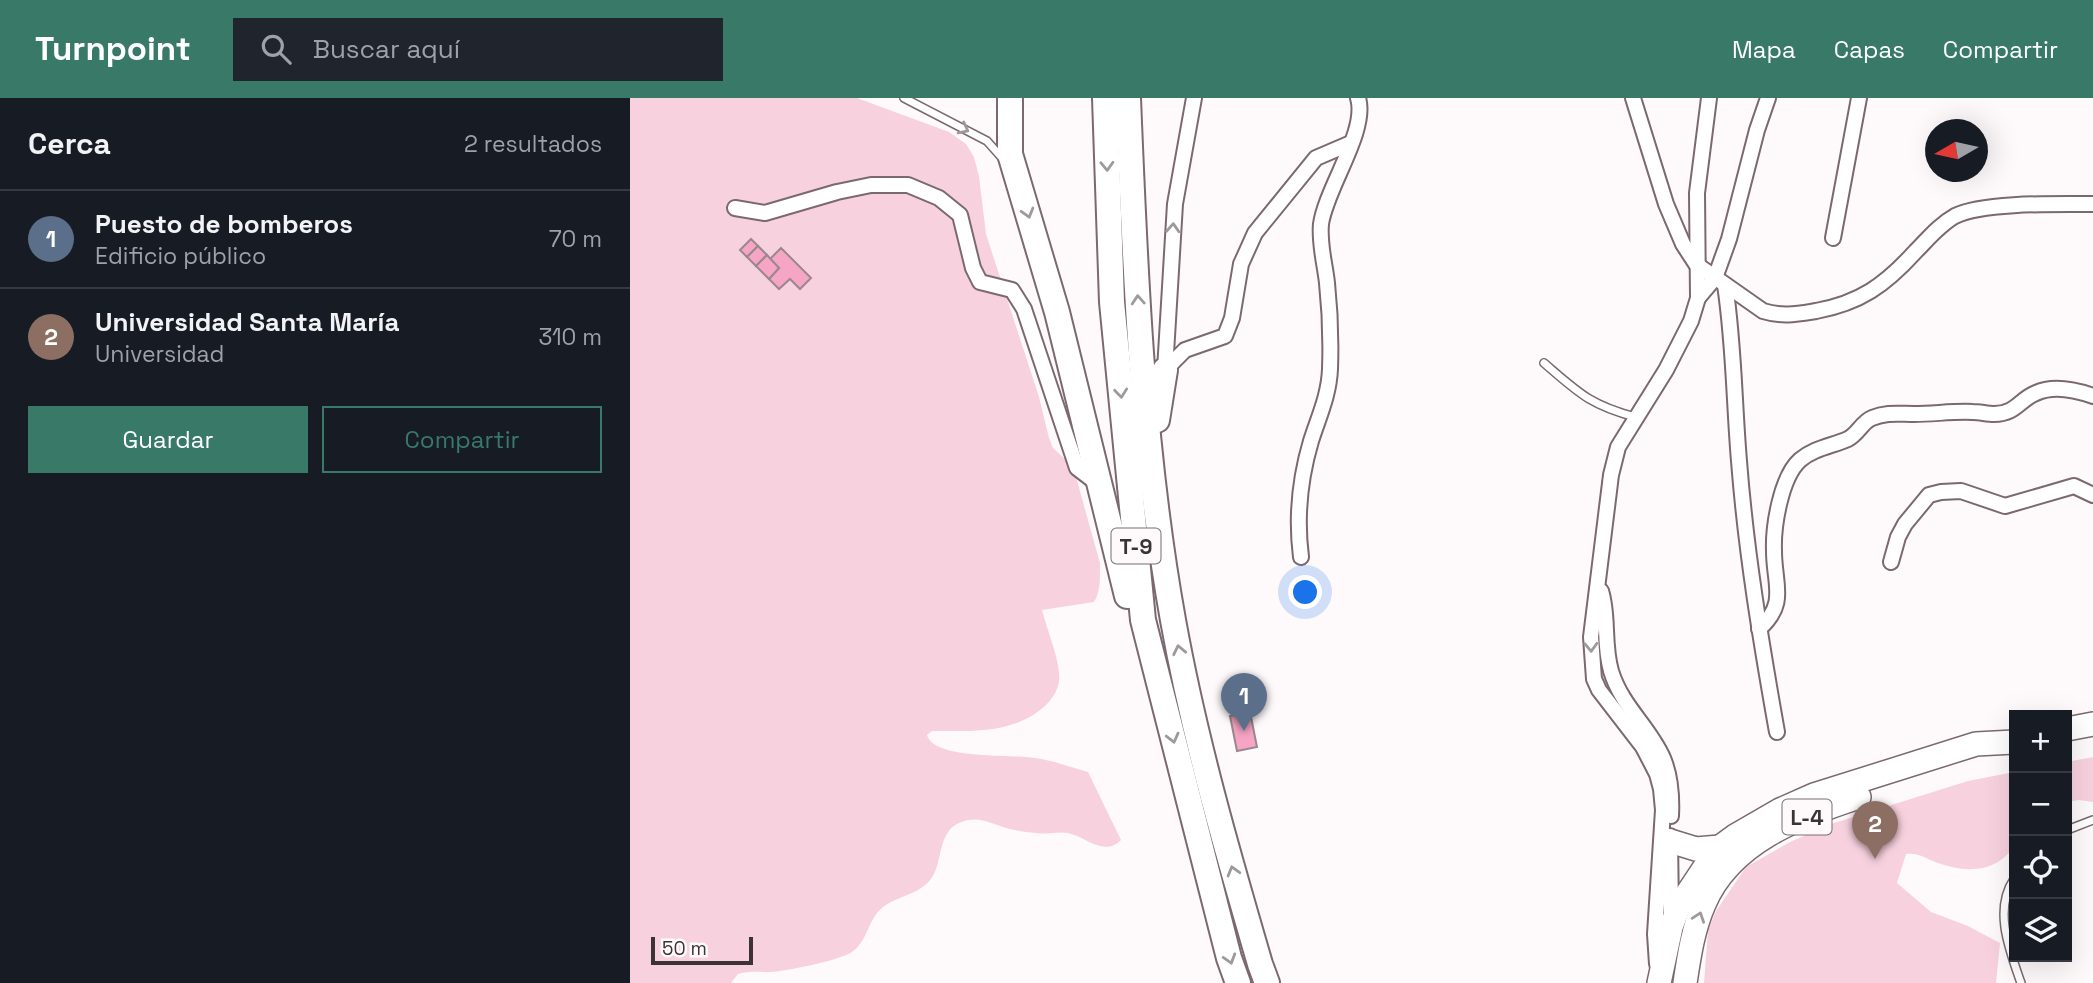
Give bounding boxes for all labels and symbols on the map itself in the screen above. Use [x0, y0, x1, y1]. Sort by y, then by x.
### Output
north arrow [1925, 119, 1988, 182]
one-way arrow [957, 121, 969, 134]
one-way arrow [1100, 161, 1115, 172]
one-way arrow [1019, 207, 1034, 219]
one-way arrow [1165, 223, 1180, 234]
one-way arrow [1131, 294, 1146, 305]
one-way arrow [1113, 388, 1128, 399]
road number: T-9 [1112, 528, 1160, 564]
your location [1288, 575, 1322, 609]
one-way arrow [1583, 643, 1599, 653]
one-way arrow [1173, 644, 1188, 656]
pin: 1 [1221, 673, 1267, 731]
one-way arrow [1165, 732, 1179, 744]
road number: L-4 [1782, 800, 1832, 834]
pin: 2 [1852, 801, 1898, 859]
one-way arrow [1226, 865, 1241, 877]
one-way arrow [1691, 911, 1705, 923]
scale bar [651, 934, 752, 966]
one-way arrow [1222, 952, 1237, 964]

